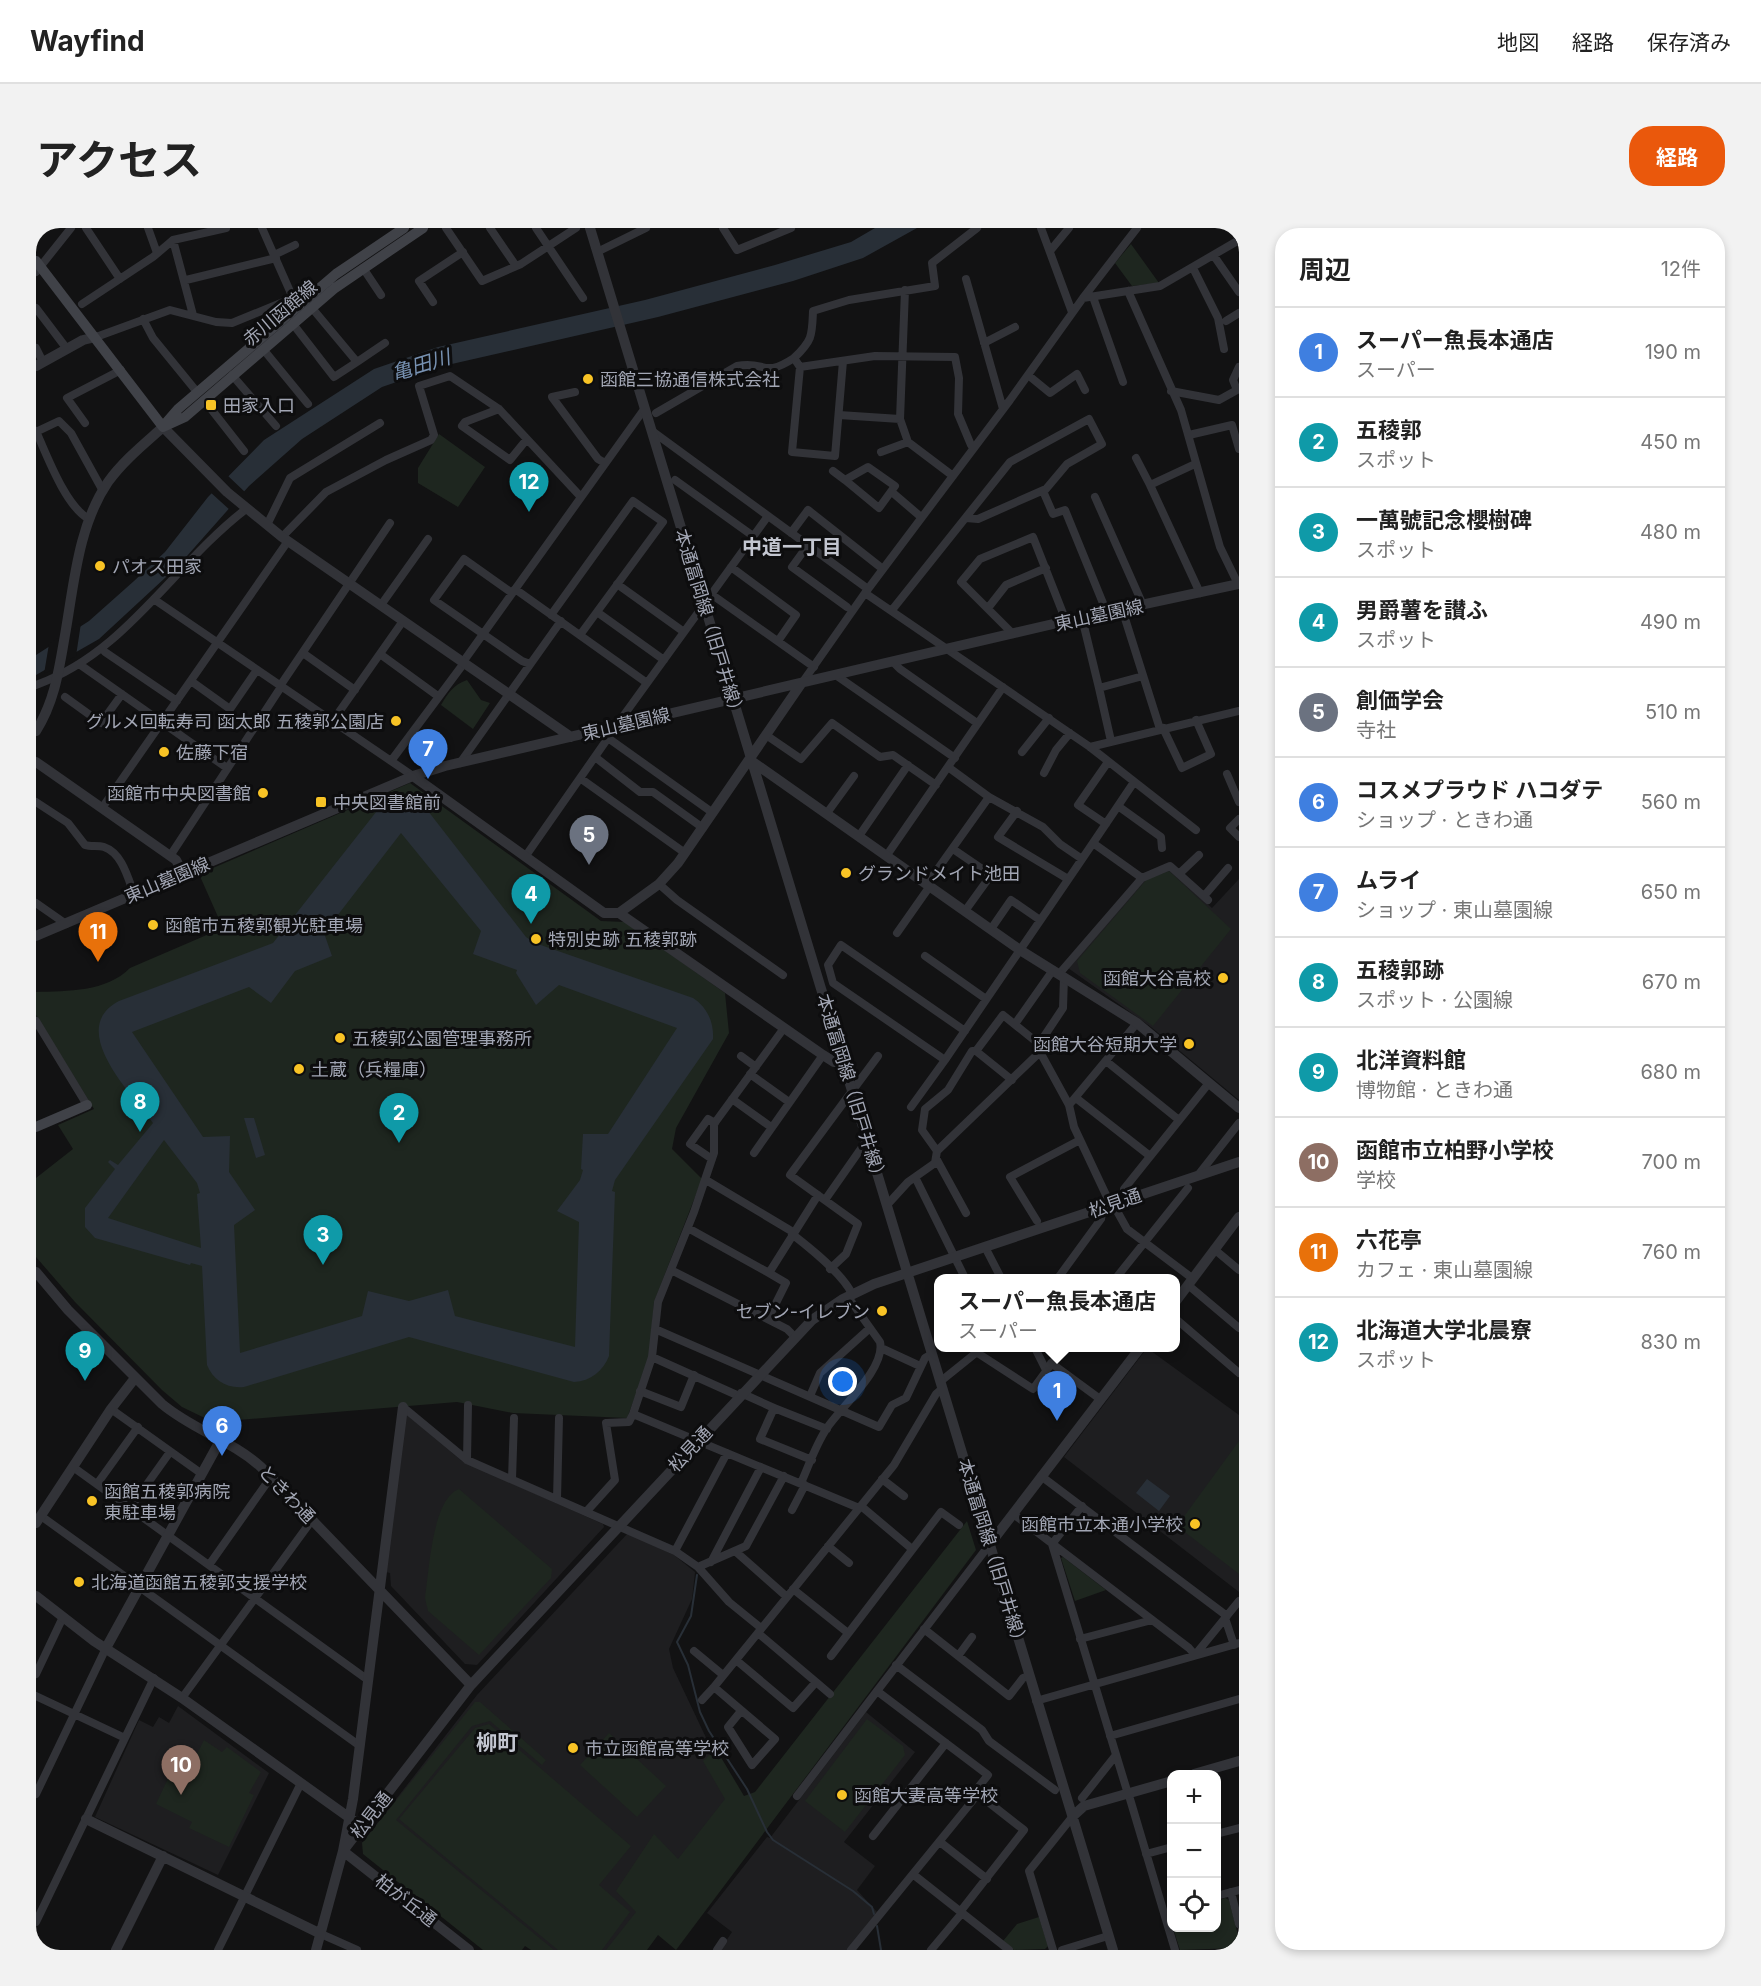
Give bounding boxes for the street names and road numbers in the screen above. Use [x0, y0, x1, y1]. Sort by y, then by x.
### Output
street label: 赤川函館線 [239, 276, 321, 350]
street label: 本通富岡線（旧戸井線） [671, 526, 749, 722]
street label: 東山墓園線 [1053, 595, 1145, 635]
street label: 東山墓園線 [580, 704, 672, 744]
street label: 東山墓園線 [121, 853, 213, 907]
street label: 本通富岡線（旧戸井線） [813, 991, 891, 1187]
street label: 松見通 [1086, 1184, 1144, 1222]
street label: 松見通 [664, 1422, 716, 1476]
street label: 本通富岡線（旧戸井線） [954, 1456, 1032, 1652]
street label: ときわ通 [254, 1461, 320, 1527]
street label: 松見通 [346, 1787, 396, 1843]
street label: 柏が丘通 [371, 1870, 441, 1930]

